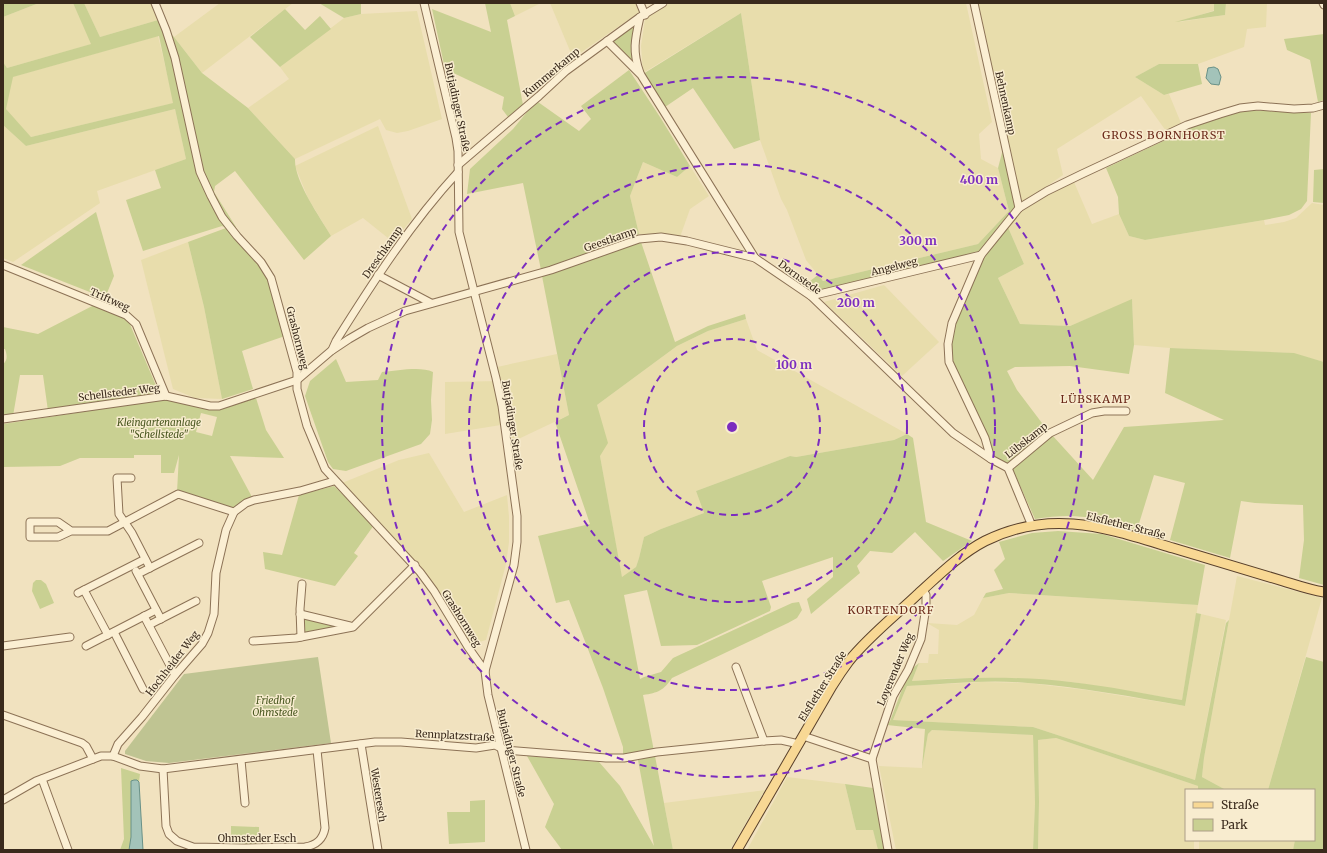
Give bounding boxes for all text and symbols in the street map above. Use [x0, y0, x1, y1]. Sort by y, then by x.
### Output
street label: Kummerkamp [520, 45, 582, 100]
street label: Butjadinger Straße [442, 61, 473, 153]
street label: Behnenkamp [992, 70, 1019, 136]
district label: GROSS BORNHORST [1102, 128, 1226, 142]
text: 400 m [960, 172, 998, 187]
street label: Dreschkamp [360, 224, 405, 281]
street label: Geestkamp [582, 224, 638, 255]
text: 300 m [899, 233, 937, 248]
street label: Angelweg [869, 254, 919, 279]
street label: Dornstede [776, 257, 824, 297]
street label: Triftweg [88, 285, 132, 314]
text: 200 m [837, 295, 875, 310]
street label: Grashornweg [283, 305, 312, 371]
text: 100 m [776, 357, 812, 372]
street label: Butjadinger Straße [499, 379, 526, 471]
street label: Schellsteder Weg [78, 381, 161, 404]
district label: LÜBSKAMP [1061, 392, 1131, 406]
park label: Kleingartenanlage "Schellstede" [116, 416, 201, 441]
centre of rings [725, 420, 739, 434]
street label: Lübskamp [1002, 420, 1050, 461]
street label: Elsflether Straße [1085, 509, 1167, 542]
street label: Grashornweg [439, 587, 484, 649]
district label: KORTENDORF [848, 603, 934, 617]
street label: Hochheider Weg [143, 628, 202, 699]
street label: Loyerender Weg [874, 631, 917, 708]
street label: Elsflether Straße [796, 649, 849, 724]
park label: Friedhof Ohmstede [252, 694, 298, 719]
street label: Butjadinger Straße [494, 708, 529, 799]
street label: Rennplatzstraße [415, 727, 495, 744]
street label: Westeresch [368, 766, 389, 823]
legend [1185, 789, 1315, 841]
text: Straße [1221, 797, 1259, 812]
text: Park [1221, 817, 1248, 832]
street label: Ohmsteder Esch [218, 832, 297, 845]

